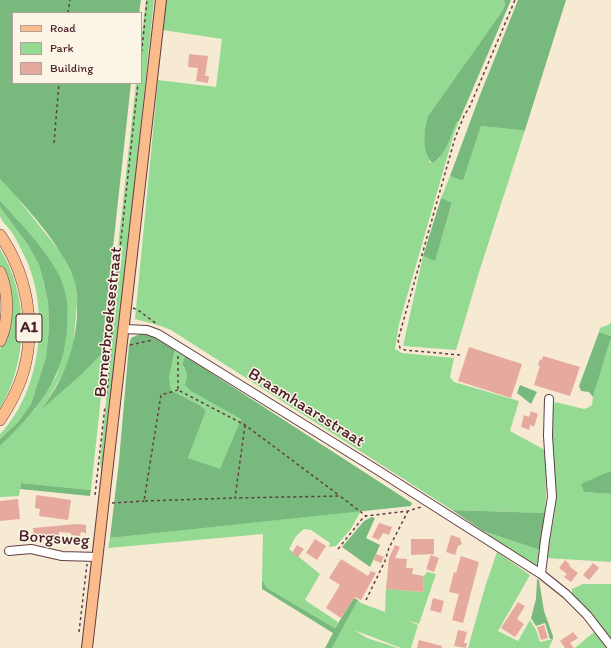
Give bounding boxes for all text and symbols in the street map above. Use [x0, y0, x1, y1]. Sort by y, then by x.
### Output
legend [12, 12, 142, 84]
text: Road [50, 21, 76, 35]
text: Park [50, 41, 74, 55]
text: Building [50, 61, 93, 75]
street label: Bornerbroeksestraat [91, 246, 127, 398]
road number: A1 [16, 314, 42, 342]
street label: Braamhaarsstraat [244, 364, 368, 452]
street label: Borgsweg [18, 526, 90, 552]

